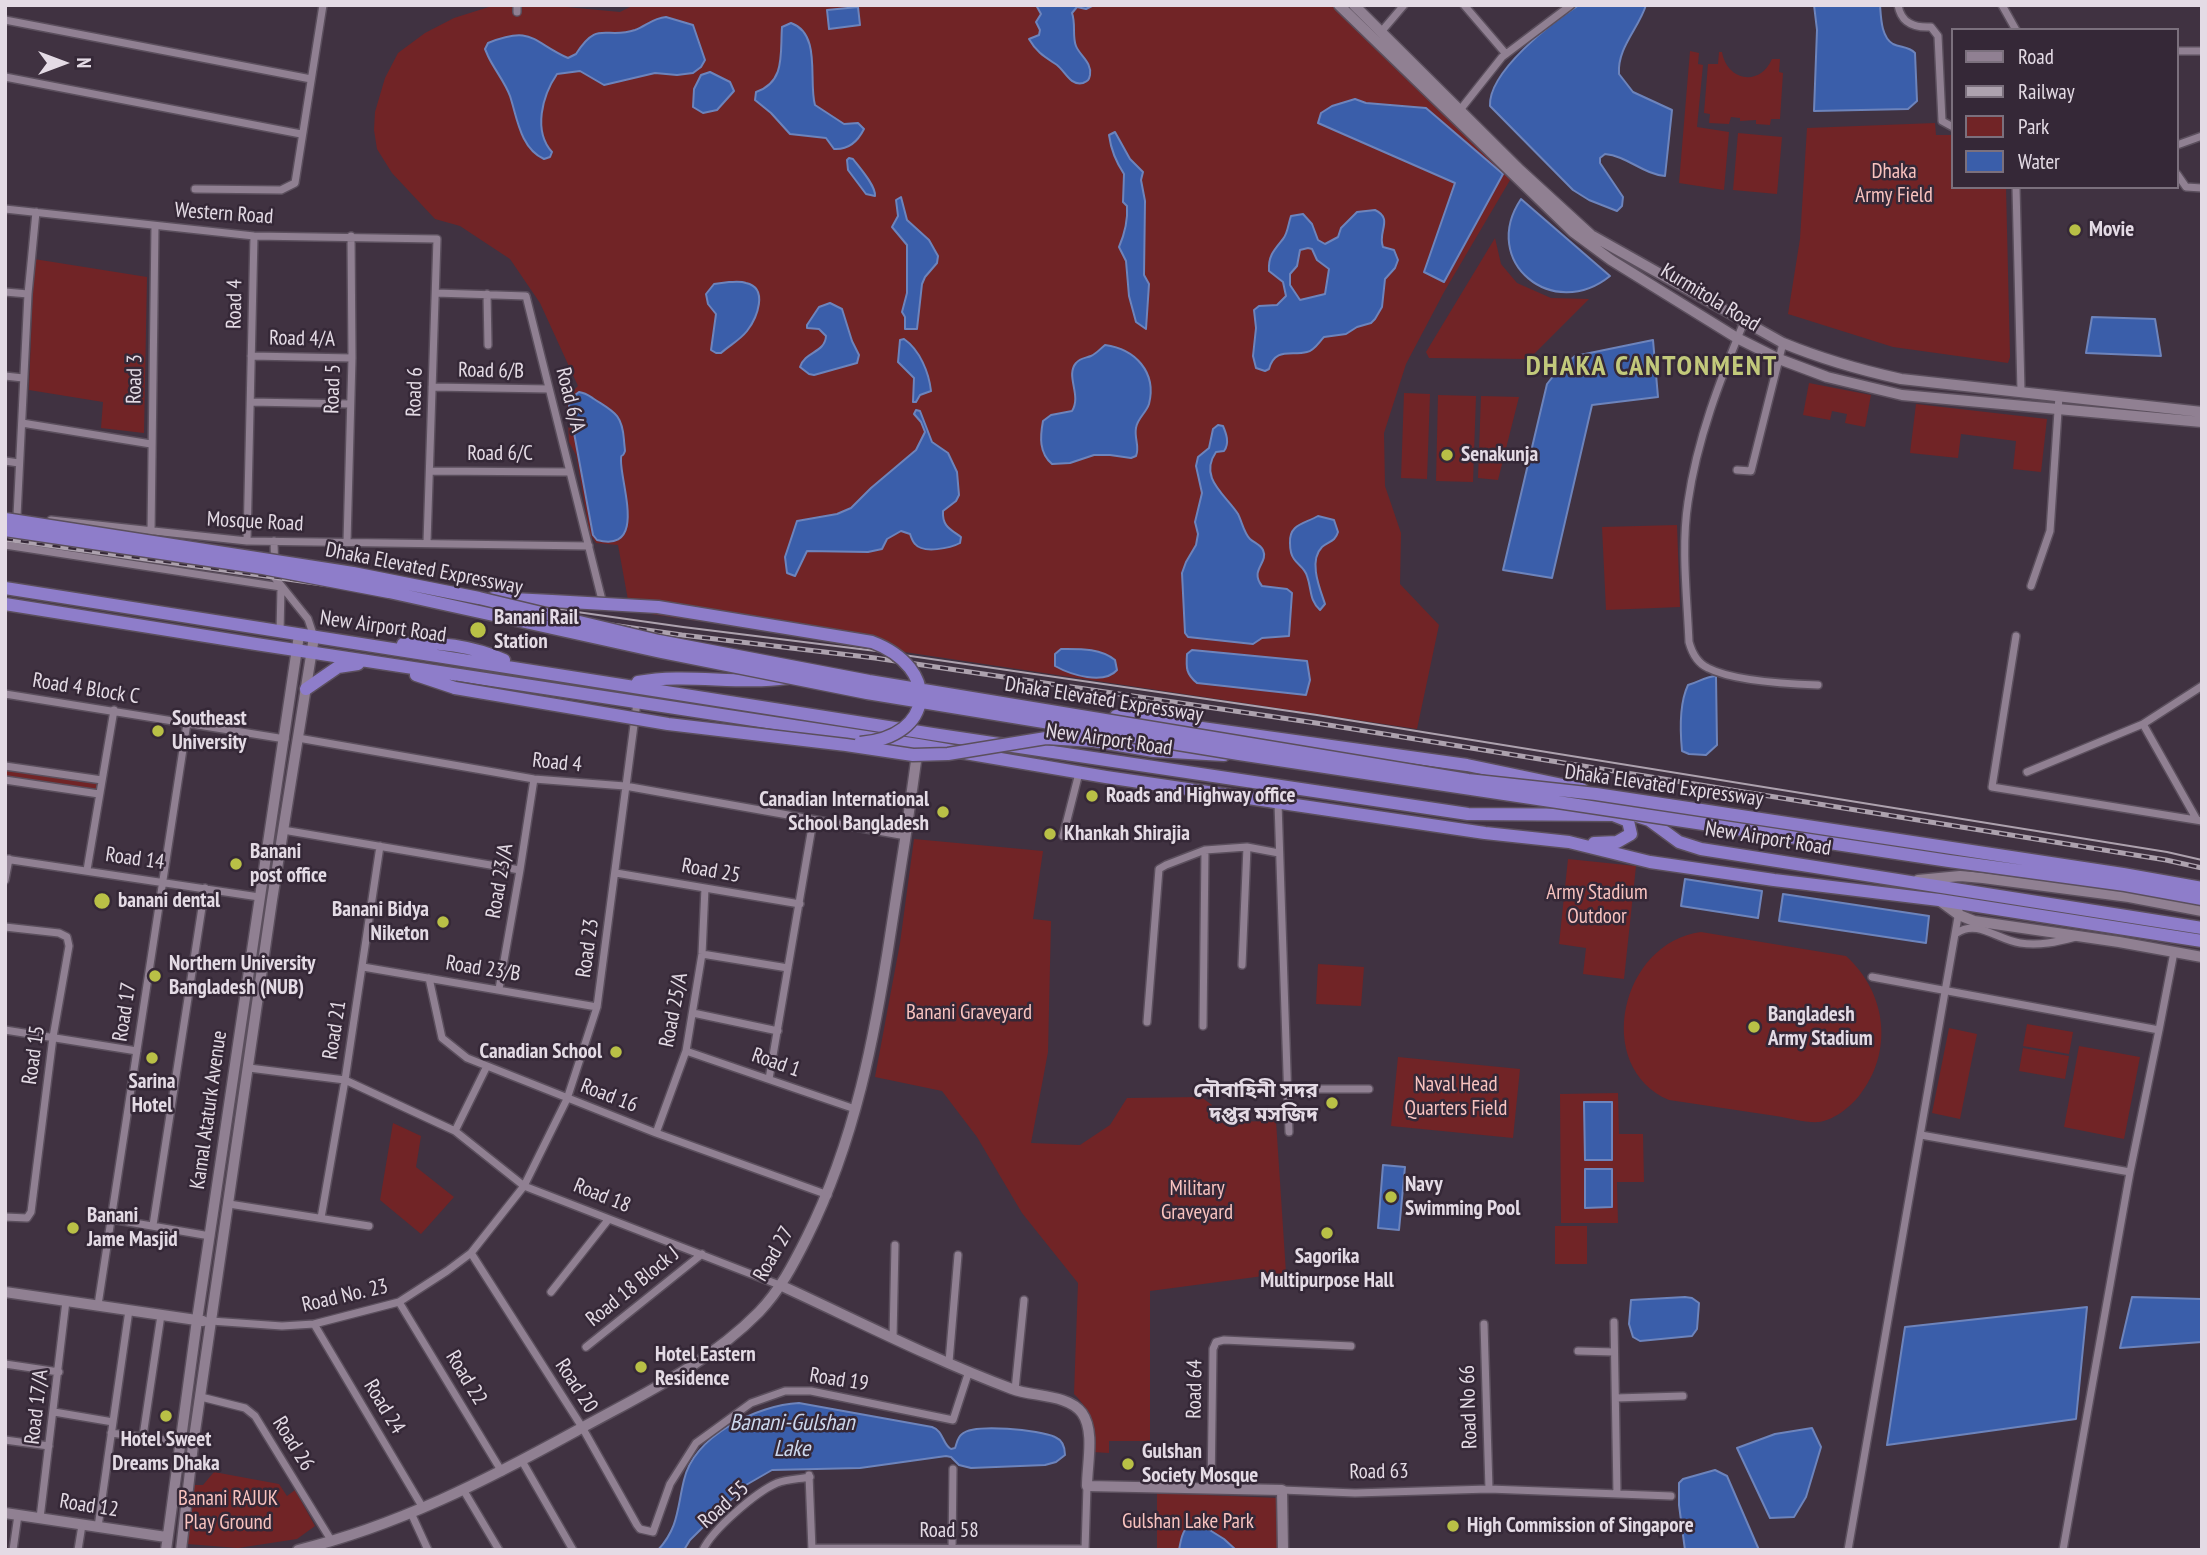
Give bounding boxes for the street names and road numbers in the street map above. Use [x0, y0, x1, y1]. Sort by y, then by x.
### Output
street label: Western Road [174, 198, 274, 230]
street label: Kurmitola Road [1656, 259, 1764, 337]
street label: Road 4 [222, 279, 248, 329]
street label: Road 4/A [269, 326, 335, 352]
street label: Road 3 [122, 354, 148, 404]
street label: Road 6/B [458, 358, 524, 384]
street label: Road 5 [320, 364, 346, 414]
street label: Road 6/A [550, 365, 590, 435]
street label: Road 6 [402, 367, 428, 417]
street label: Road 6/C [467, 441, 533, 467]
street label: Mosque Road [206, 507, 304, 537]
street label: Dhaka Elevated Expressway [323, 538, 525, 600]
street label: New Airport Road [318, 606, 448, 648]
street label: Road 4 Block C [31, 668, 141, 710]
street label: Dhaka Elevated Expressway [1003, 672, 1205, 728]
street label: New Airport Road [1044, 719, 1174, 761]
street label: Road 4 [531, 748, 583, 778]
street label: Dhaka Elevated Expressway [1563, 760, 1765, 812]
street label: New Airport Road [1703, 817, 1833, 861]
street label: Road 14 [104, 842, 166, 876]
street label: Road 23/A [481, 842, 519, 920]
street label: Road 25 [680, 853, 742, 889]
street label: Road 23 [571, 917, 605, 979]
street label: Road 23/B [444, 951, 522, 987]
street label: Road 25/A [654, 971, 694, 1049]
street label: Road 17 [108, 981, 142, 1043]
street label: Road 21 [318, 999, 352, 1061]
street label: Road 15 [17, 1024, 51, 1086]
street label: Kamal Ataturk Avenue [185, 1029, 233, 1191]
street label: Road 1 [748, 1043, 804, 1083]
street label: Road 16 [577, 1074, 641, 1118]
street label: Road 18 [570, 1173, 634, 1219]
street label: Road 27 [748, 1222, 800, 1286]
street label: Road 18 Block J [581, 1242, 685, 1332]
street label: Road No. 23 [299, 1274, 391, 1318]
street label: Road 22 [440, 1346, 492, 1410]
street label: Road 20 [549, 1354, 603, 1418]
street label: Road 64 [1182, 1359, 1208, 1419]
street label: Road 19 [808, 1363, 870, 1397]
street label: Road No 66 [1455, 1365, 1483, 1449]
street label: Road 17/A [20, 1368, 54, 1446]
street label: Road 24 [358, 1375, 410, 1439]
street label: Road 26 [267, 1412, 319, 1476]
street label: Road 63 [1349, 1459, 1409, 1485]
street label: Road 55 [694, 1476, 754, 1534]
street label: Road 12 [58, 1489, 120, 1523]
street label: Road 58 [919, 1518, 979, 1544]

